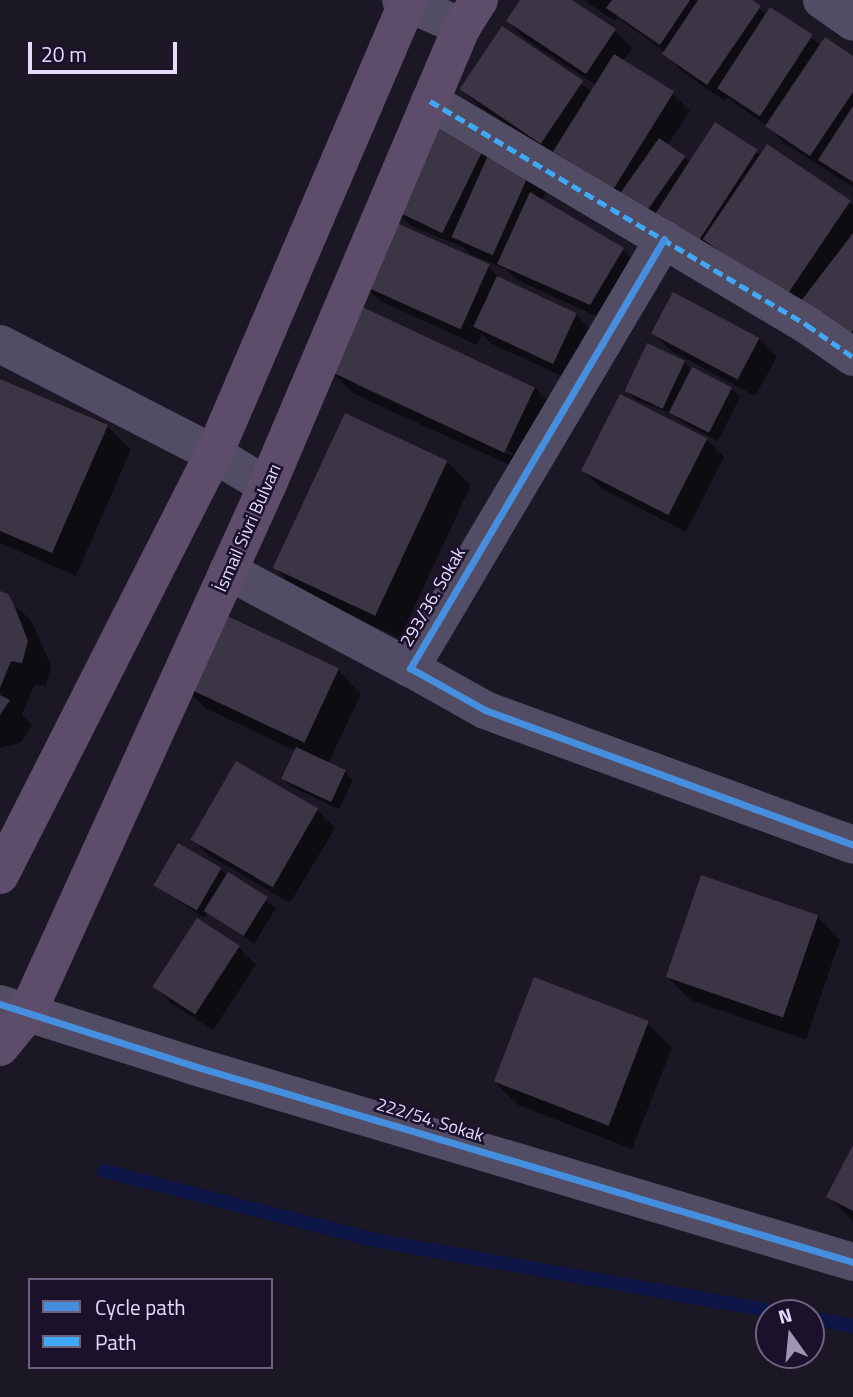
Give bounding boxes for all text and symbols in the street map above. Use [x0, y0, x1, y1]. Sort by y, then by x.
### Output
scale bar [32, 28, 180, 72]
text: 20 m [41, 38, 87, 70]
street label: İsmail Sivri Bulvarı [210, 461, 286, 595]
street label: 293/36. Sokak [396, 543, 470, 651]
street label: 222/54. Sokak [374, 1093, 486, 1147]
legend [28, 1278, 273, 1369]
text: Cycle path [95, 1291, 186, 1323]
north arrow [755, 1299, 825, 1369]
text: N [775, 1299, 795, 1331]
text: Path [95, 1326, 137, 1358]

